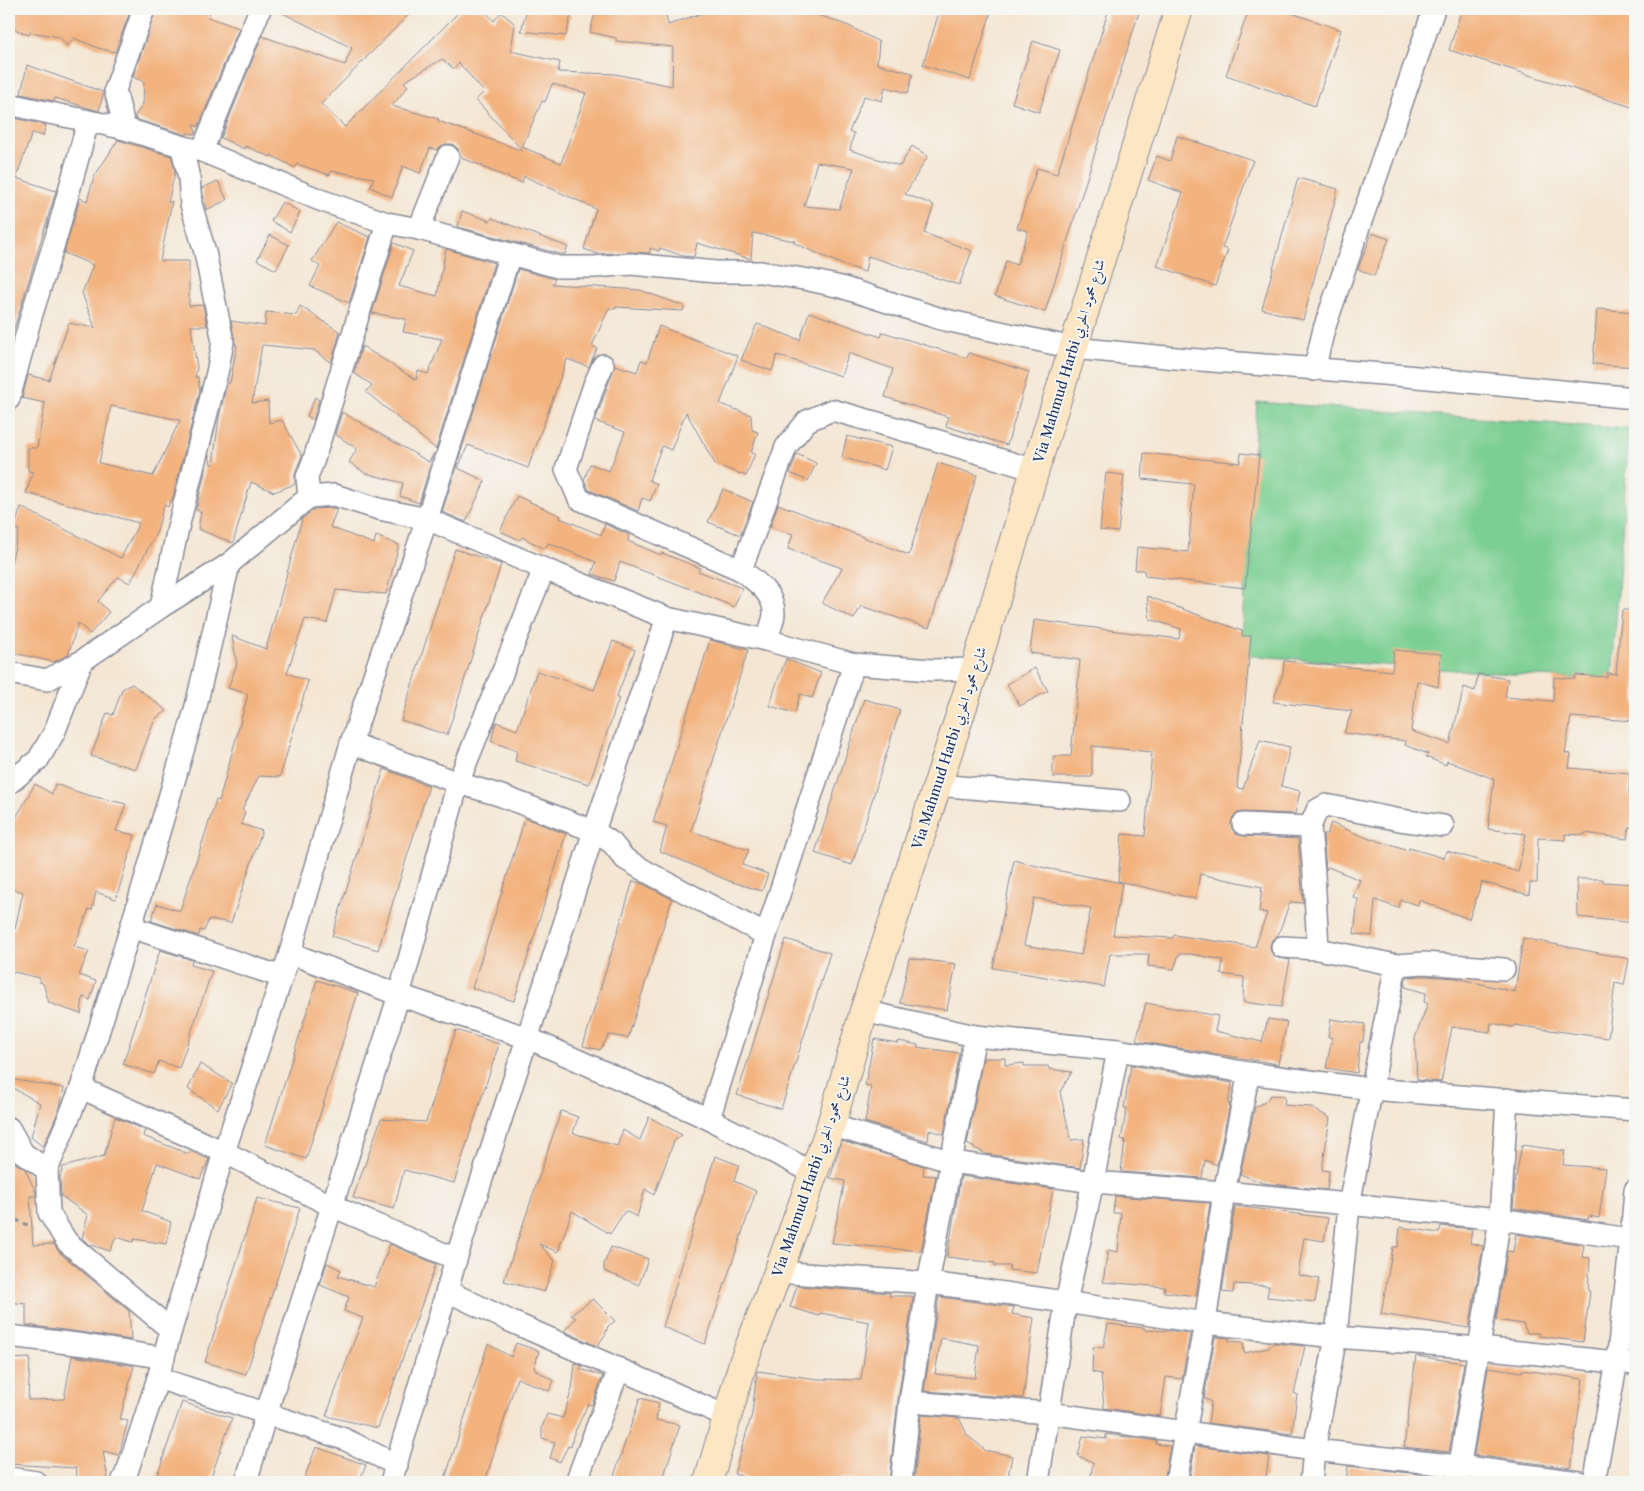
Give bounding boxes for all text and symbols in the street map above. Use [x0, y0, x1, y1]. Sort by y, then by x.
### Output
street label: Via Mahmud Harbi شارع محمود الحربي [1029, 257, 1112, 467]
street label: Via Mahmud Harbi شارع محمود الحربي [907, 644, 993, 854]
street label: Via Mahmud Harbi شارع محمود الحربي [768, 1073, 857, 1281]

